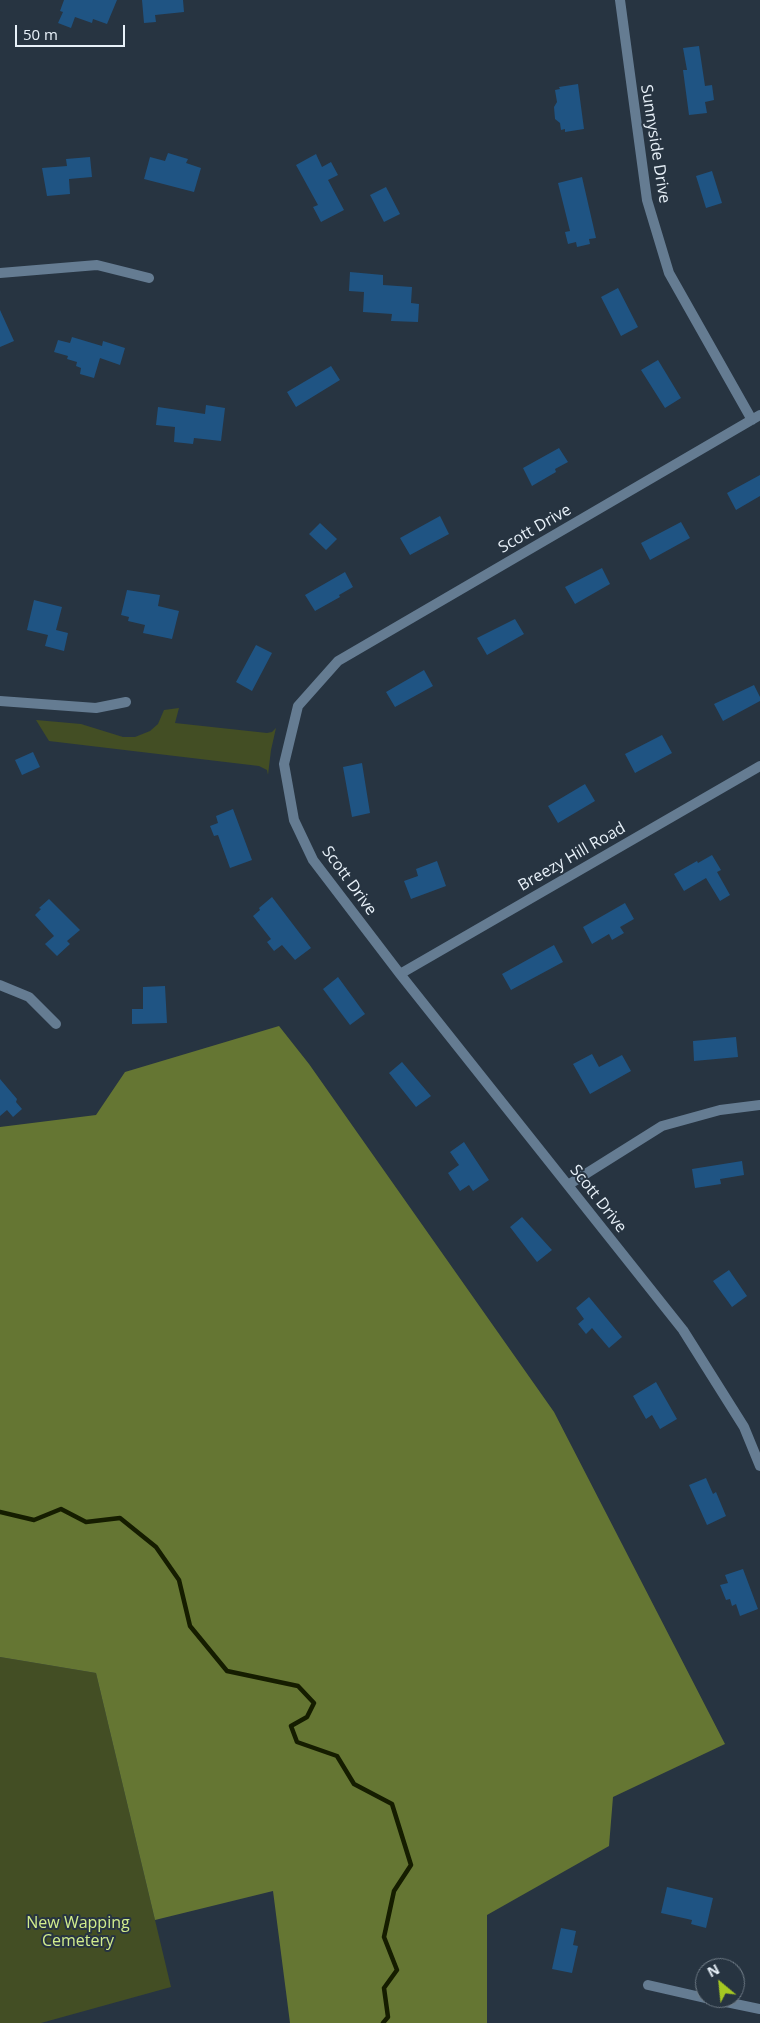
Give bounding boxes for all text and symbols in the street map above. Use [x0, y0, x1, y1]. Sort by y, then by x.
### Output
scale bar [18, 15, 128, 47]
text: 50 m [23, 24, 58, 44]
street label: Sunnyside Drive [636, 83, 674, 205]
street label: Scott Drive [495, 500, 575, 558]
street label: Breezy Hill Road [515, 818, 629, 896]
street label: Scott Drive [317, 843, 381, 919]
street label: Scott Drive [566, 1161, 630, 1237]
park label: New Wapping Cemetery [26, 1913, 130, 1951]
north arrow [695, 1958, 745, 2008]
text: N [704, 1959, 723, 1981]

